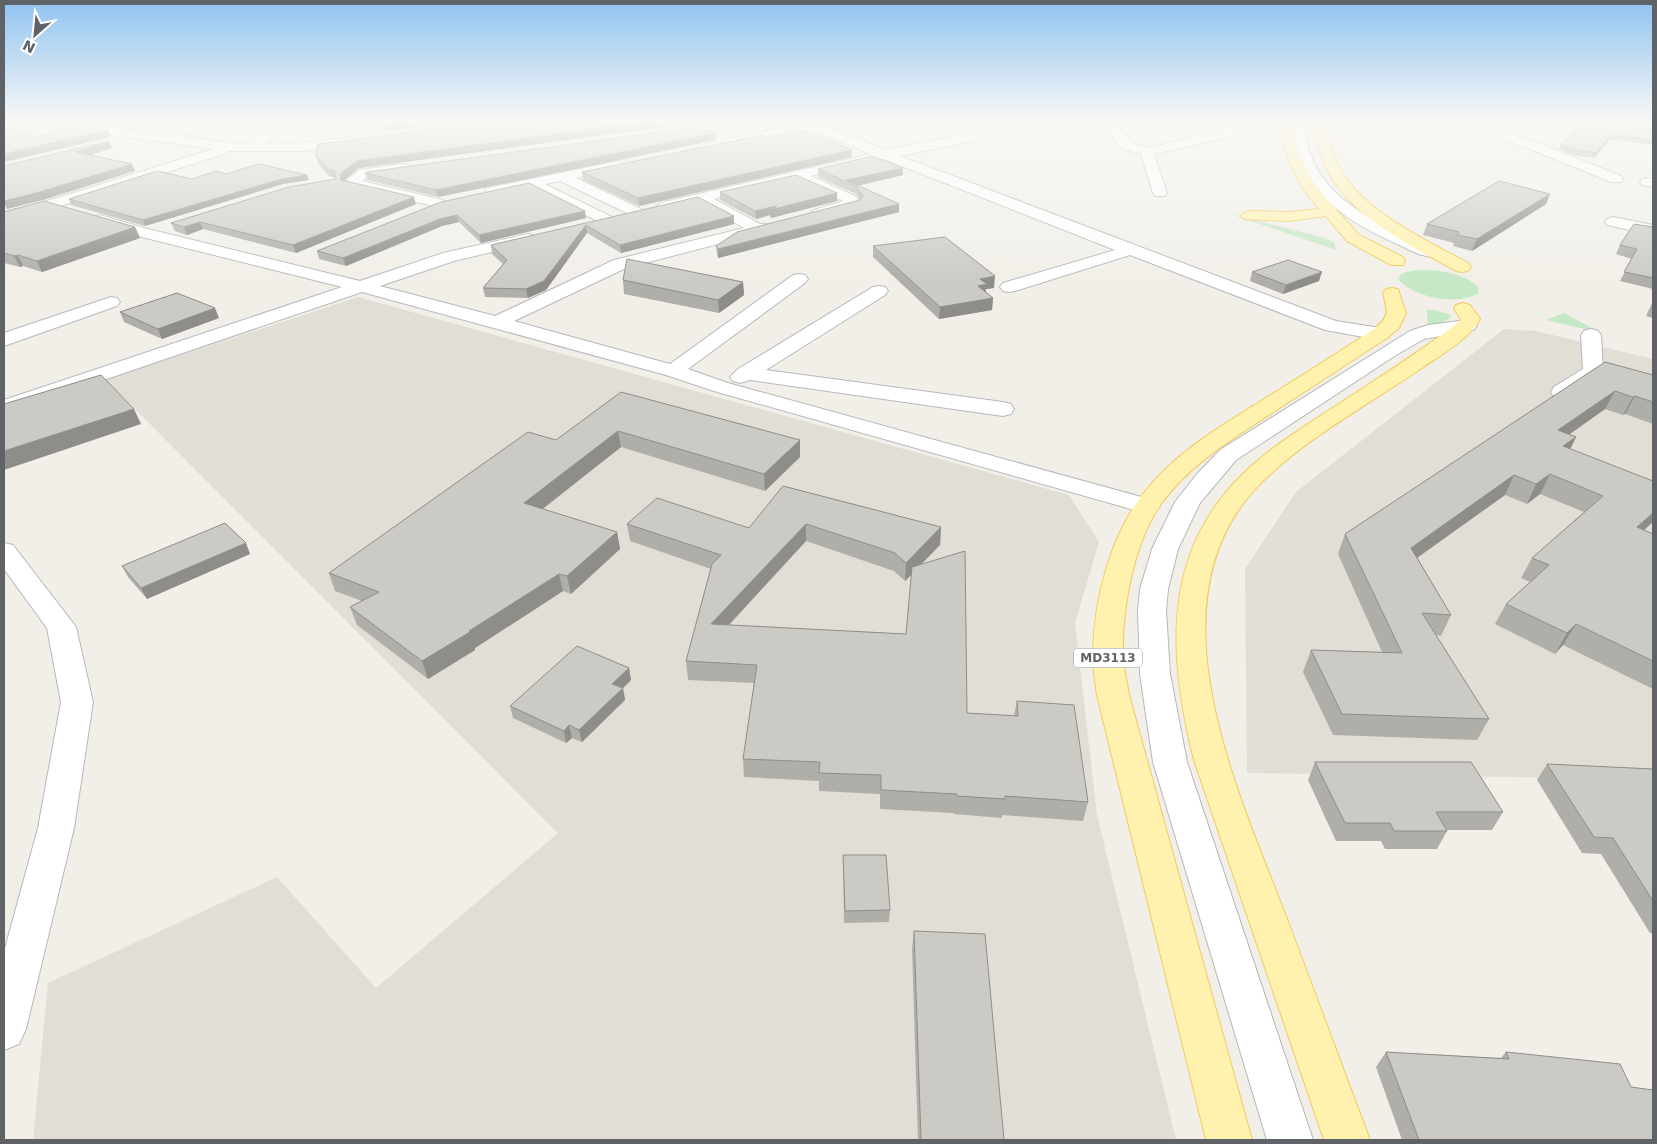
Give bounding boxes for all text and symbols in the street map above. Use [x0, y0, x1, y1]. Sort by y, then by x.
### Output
north arrow [10, 10, 60, 60]
text: N [20, 37, 38, 56]
road number: MD3113 [1074, 648, 1142, 668]

